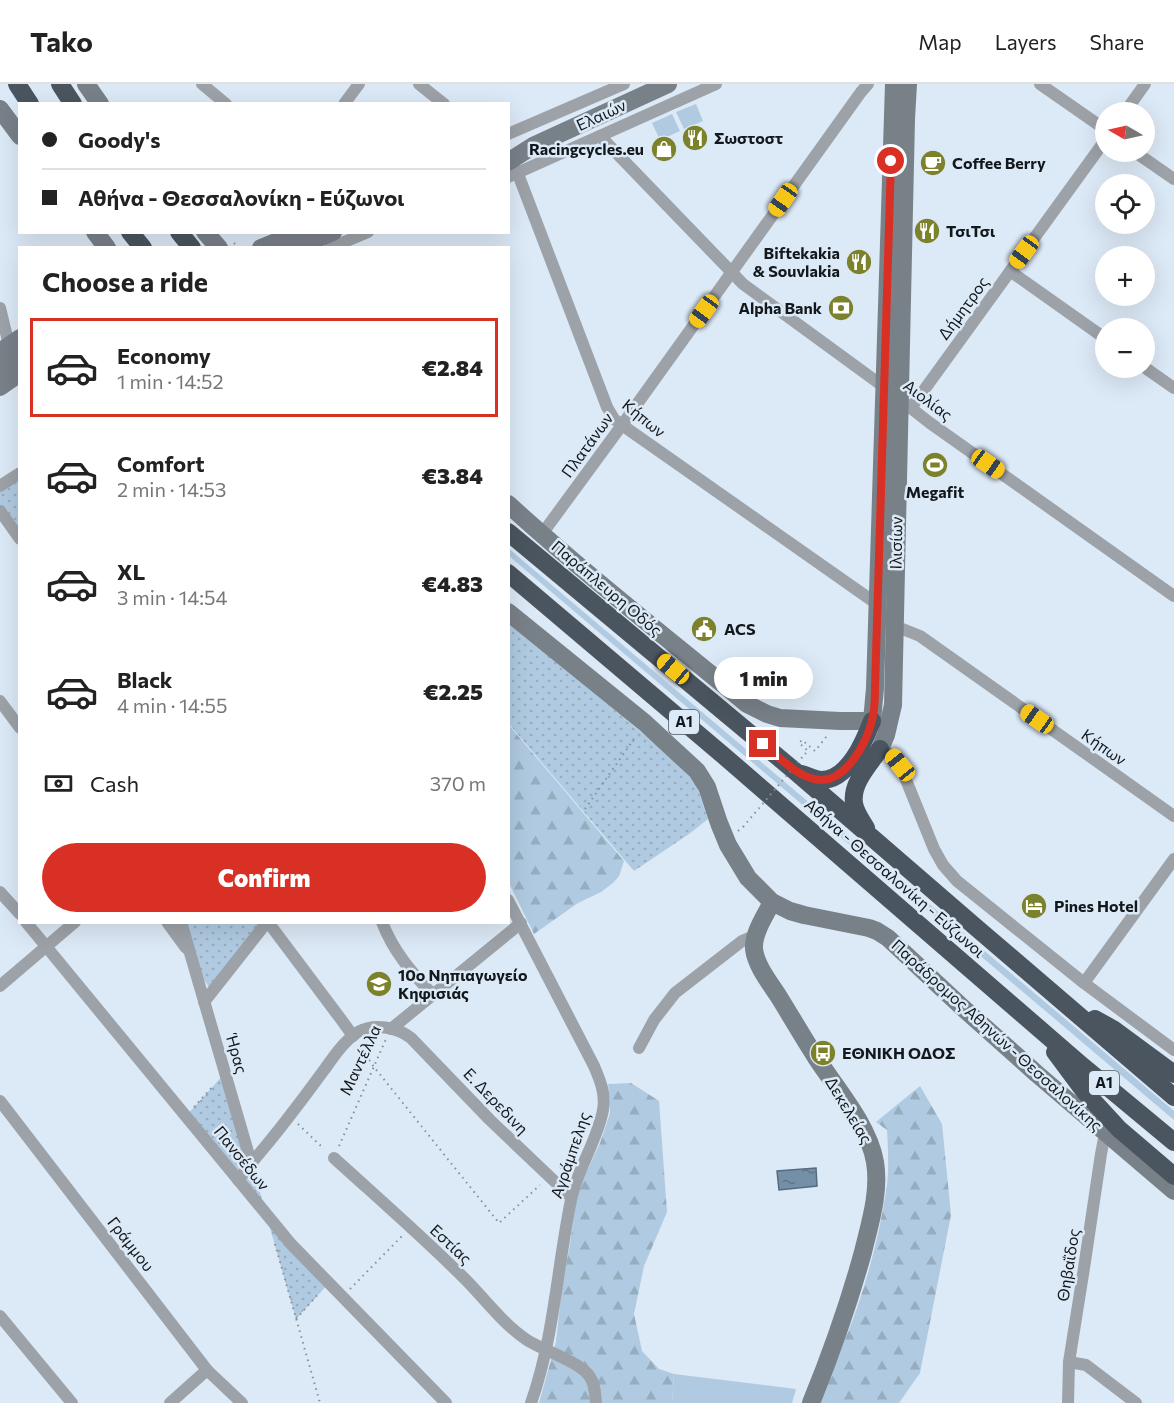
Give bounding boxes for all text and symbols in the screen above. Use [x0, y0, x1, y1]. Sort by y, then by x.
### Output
text: Tako [30, 24, 93, 58]
text: Map [918, 29, 962, 54]
text: Layers [995, 29, 1057, 54]
text: Share [1090, 29, 1144, 54]
street label: Ελαιών [573, 95, 629, 134]
north arrow [1095, 102, 1155, 162]
map controls [1095, 102, 1155, 378]
restaurant icon: Σωστοστ [680, 123, 710, 153]
text: Goody's [78, 126, 161, 153]
place label: Σωστοστ [714, 128, 783, 147]
shop icon: Racingcycles.eu [649, 134, 679, 164]
place label: Racingcycles.eu [529, 139, 644, 158]
route start [877, 147, 904, 174]
cafe icon: Coffee Berry [918, 148, 948, 178]
place label: Coffee Berry [952, 153, 1046, 172]
button: locate [1095, 174, 1155, 234]
car [765, 180, 801, 220]
text: Αθήνα - Θεσσαλονίκη - Εύζωνοι [78, 184, 405, 211]
restaurant icon: ΤσιΤσι [912, 216, 942, 246]
place label: ΤσιΤσι [946, 221, 995, 240]
car [1006, 232, 1042, 272]
place label: Biftekakia & Souvlakia [753, 243, 840, 280]
button: + [1095, 246, 1155, 306]
restaurant icon: Biftekakia & Souvlakia [844, 247, 874, 277]
text: Choose a ride [42, 265, 208, 298]
street label: Δήμητρος [933, 272, 992, 343]
car [686, 291, 722, 331]
bank icon: Alpha Bank [826, 293, 856, 323]
place label: Alpha Bank [738, 298, 823, 317]
button: − [1095, 318, 1155, 378]
icon: car [45, 341, 99, 395]
text: Economy [117, 342, 211, 369]
text: €2.84 [421, 354, 483, 381]
text: 1 min · 14:52 [117, 369, 224, 393]
street label: Αιολίας [900, 375, 956, 424]
street label: Κήπων [619, 395, 670, 441]
street label: Πλατάνων [557, 409, 616, 481]
car [968, 446, 1008, 482]
icon: car [45, 449, 99, 503]
text: Comfort [117, 450, 205, 477]
sports icon: Megafit [920, 450, 950, 480]
text: €3.84 [421, 462, 483, 489]
text: 2 min · 14:53 [117, 477, 227, 501]
place label: Megafit [906, 482, 965, 501]
street label: Ιλισίων [886, 516, 905, 570]
street label: Παράπλευρη Οδός [548, 536, 666, 639]
icon: car [45, 557, 99, 611]
text: XL [117, 558, 145, 585]
text: €4.83 [421, 570, 483, 597]
text: 3 min · 14:54 [117, 585, 227, 609]
public building icon: ACS [689, 614, 719, 644]
place label: ACS [724, 619, 756, 638]
car [653, 651, 693, 687]
callout: 1 min [714, 657, 813, 699]
icon: car [45, 665, 99, 719]
text: Black [117, 666, 172, 693]
text: 1 min [739, 666, 788, 690]
text: €2.25 [423, 678, 483, 705]
text: 4 min · 14:55 [117, 693, 228, 717]
car [1017, 701, 1057, 737]
road number: Α1 [669, 710, 699, 734]
street label: Κήπων [1078, 724, 1130, 769]
route end [749, 730, 776, 757]
car [882, 745, 918, 785]
icon: cash [42, 767, 75, 800]
text: Cash [90, 770, 139, 797]
text: 370 m [430, 771, 486, 795]
street label: Αθήνα - Θεσσαλονίκη - Εύζωνοι [801, 794, 989, 961]
button: Confirm [42, 843, 486, 912]
hotel icon: Pines Hotel [1019, 891, 1049, 921]
place label: Pines Hotel [1054, 896, 1138, 915]
street label: Παράδρομος Αθηνών - Θεσσαλονίκης [888, 935, 1107, 1134]
place label: 10ο Νηπιαγωγείο Κηφισιάς [398, 965, 528, 1002]
school or university icon: 10ο Νηπιαγωγείο Κηφισιάς [364, 969, 394, 999]
street label: Μαντέλλα [335, 1022, 384, 1098]
street label: Ήρας [222, 1030, 252, 1076]
bus stop icon: ΕΘΝΙΚΗ ΟΔΟΣ [808, 1038, 838, 1068]
place label: ΕΘΝΙΚΗ ΟΔΟΣ [842, 1043, 956, 1062]
street label: Ε. Δερεδινη [460, 1064, 533, 1138]
road number: Α1 [1089, 1071, 1119, 1095]
street label: Δεκελείας [822, 1073, 877, 1147]
street label: Αγράμπελης [546, 1109, 593, 1201]
street label: Πανσέδων [211, 1122, 274, 1194]
street label: Γράμμου [104, 1213, 159, 1275]
street label: Εστίας [427, 1220, 476, 1268]
street label: Θηβαΐδος [1052, 1227, 1083, 1303]

